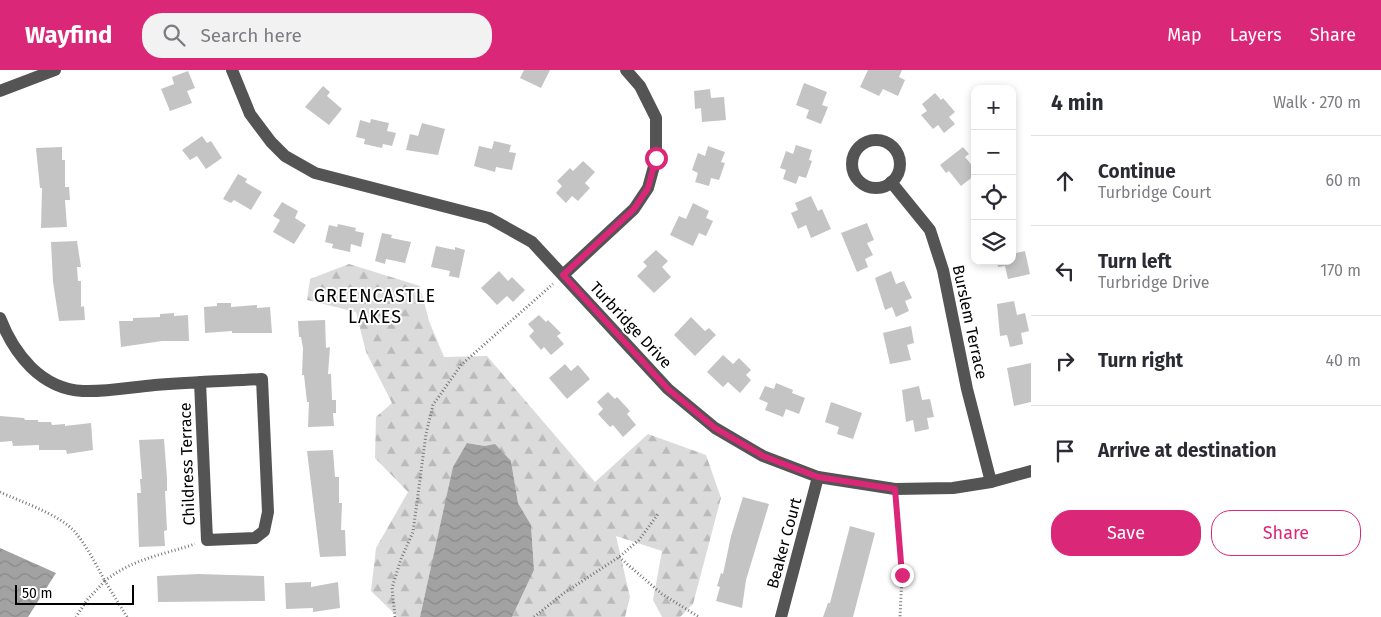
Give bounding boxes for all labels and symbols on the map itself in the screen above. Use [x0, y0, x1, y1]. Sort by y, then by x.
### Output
route start [645, 147, 668, 170]
street label: Burslem Terrace [949, 263, 991, 381]
street label: Turbridge Drive [586, 278, 676, 372]
district label: GREENCASTLE LAKES [314, 285, 436, 328]
street label: Childress Terrace [175, 402, 199, 526]
street label: Beaker Court [763, 495, 805, 591]
route end [891, 564, 914, 587]
scale bar [15, 582, 134, 605]

